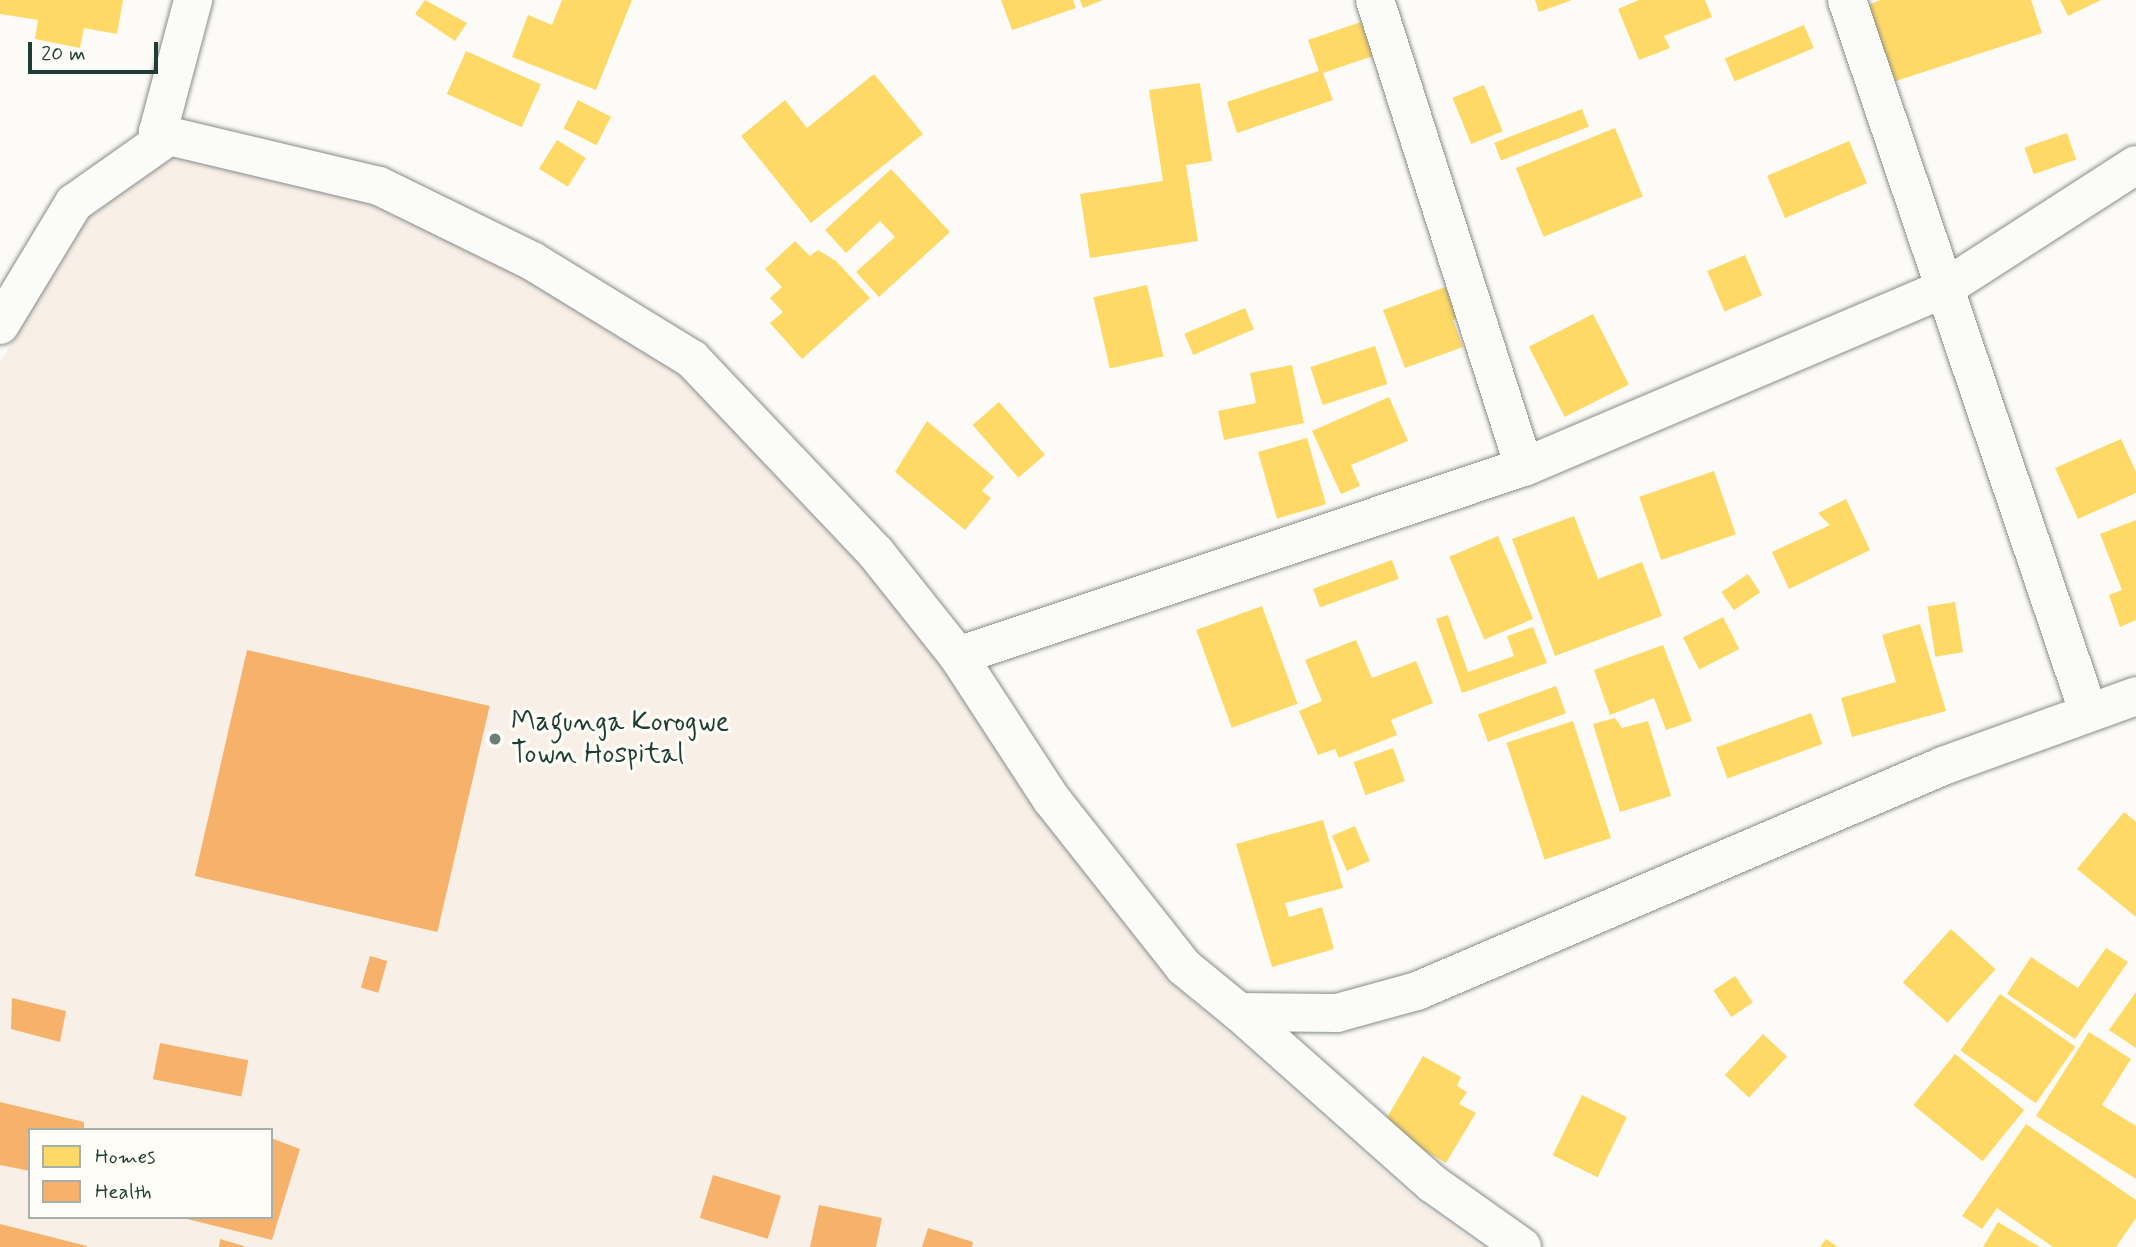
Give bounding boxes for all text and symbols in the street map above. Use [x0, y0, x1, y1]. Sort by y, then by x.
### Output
scale bar [32, 28, 161, 72]
text: 20 m [41, 40, 86, 68]
place label: Magunga Korogwe Town Hospital [511, 706, 730, 772]
marker: Magunga Korogwe Town Hospital [485, 729, 505, 749]
legend [28, 1128, 273, 1219]
text: Homes [95, 1143, 155, 1171]
text: Health [95, 1178, 152, 1206]

